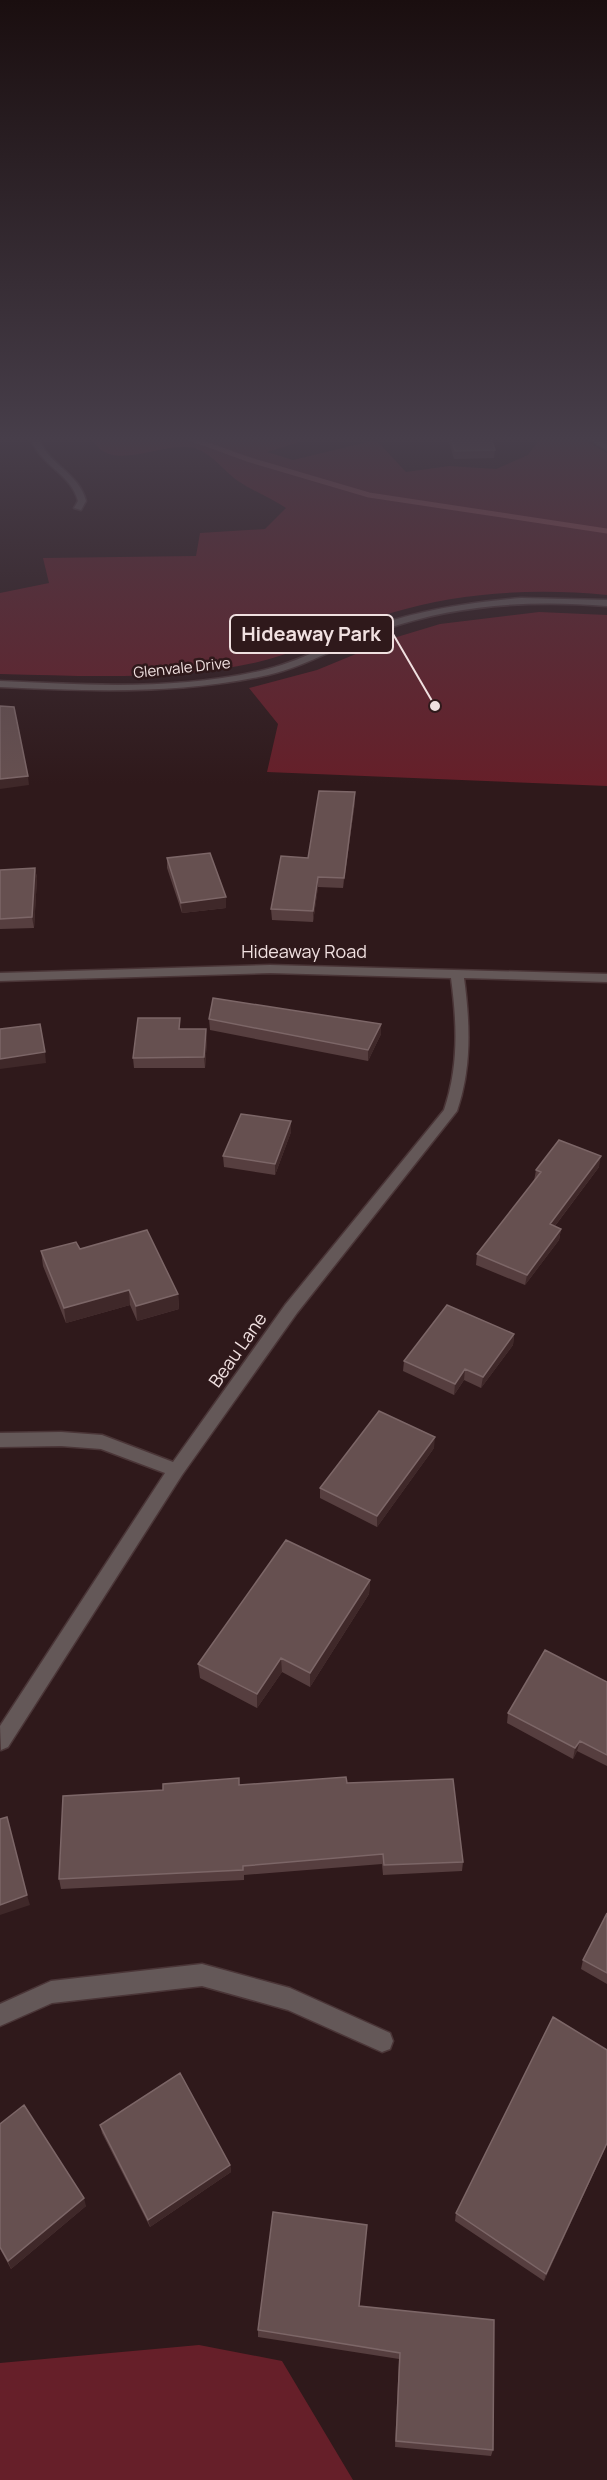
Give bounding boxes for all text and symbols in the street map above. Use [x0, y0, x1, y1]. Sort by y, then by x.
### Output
callout: Hideaway Park [230, 615, 393, 653]
text: Hideaway Park [241, 620, 382, 647]
street label: Glenvale Drive [132, 652, 232, 683]
street label: Hideaway Road [241, 939, 367, 963]
street label: Beau Lane [203, 1307, 272, 1392]

